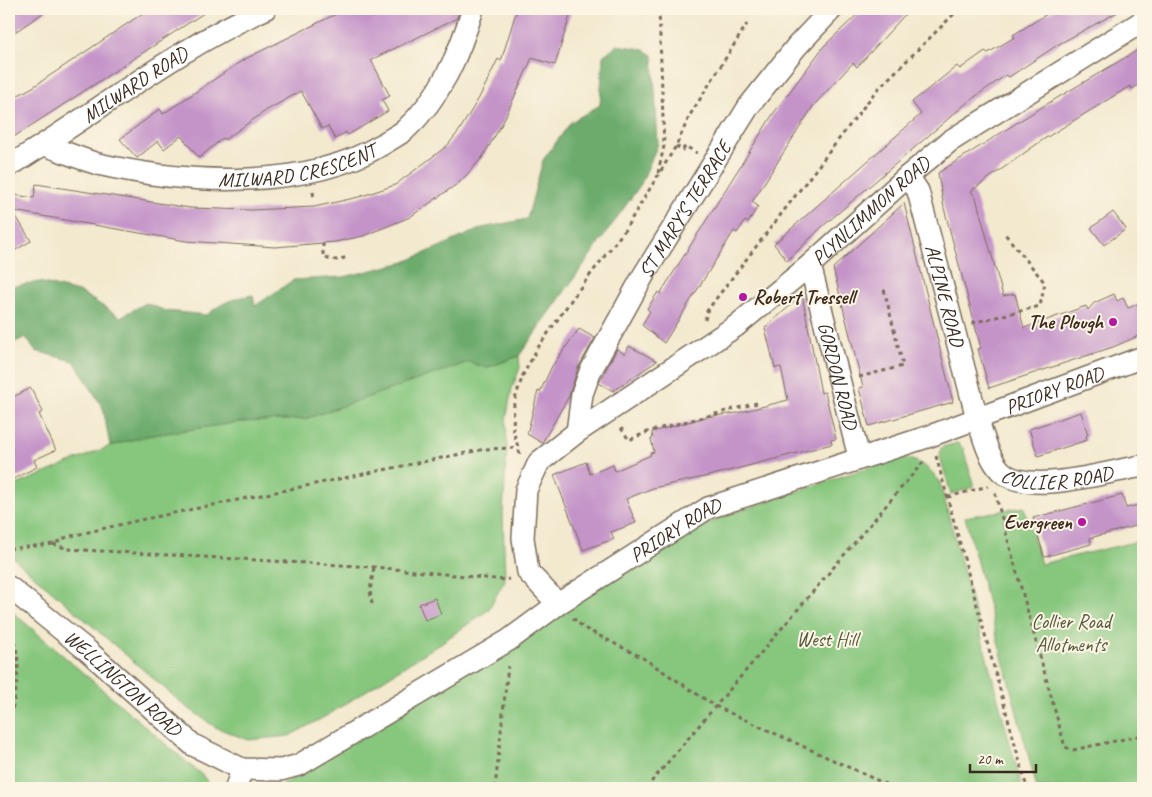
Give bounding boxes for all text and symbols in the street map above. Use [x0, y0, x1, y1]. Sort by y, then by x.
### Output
street label: MILWARD ROAD [77, 40, 193, 128]
street label: ST MARY'S TERRACE [633, 134, 738, 282]
street label: MILWARD CRESCENT [218, 136, 384, 192]
street label: PLYNLIMMON ROAD [806, 150, 936, 270]
street label: ALPINE ROAD [920, 242, 971, 351]
place label: Robert Tressell [753, 285, 858, 310]
marker: Robert Tressell [737, 291, 749, 303]
place label: The Plough [1028, 310, 1105, 335]
marker: The Plough [1107, 316, 1119, 328]
street label: GORDON ROAD [813, 319, 864, 434]
street label: PRIORY ROAD [1002, 360, 1109, 419]
street label: COLLIER ROAD [997, 459, 1117, 495]
street label: PRIORY ROAD [625, 492, 726, 567]
place label: Evergreen [1004, 510, 1073, 535]
marker: Evergreen [1076, 516, 1088, 528]
park label: Collier Road Allotments [1031, 609, 1114, 657]
street label: WELLINGTON ROAD [59, 624, 189, 743]
park label: West Hill [796, 627, 861, 652]
scale bar [970, 742, 1036, 774]
text: 20 m [977, 750, 1004, 769]

